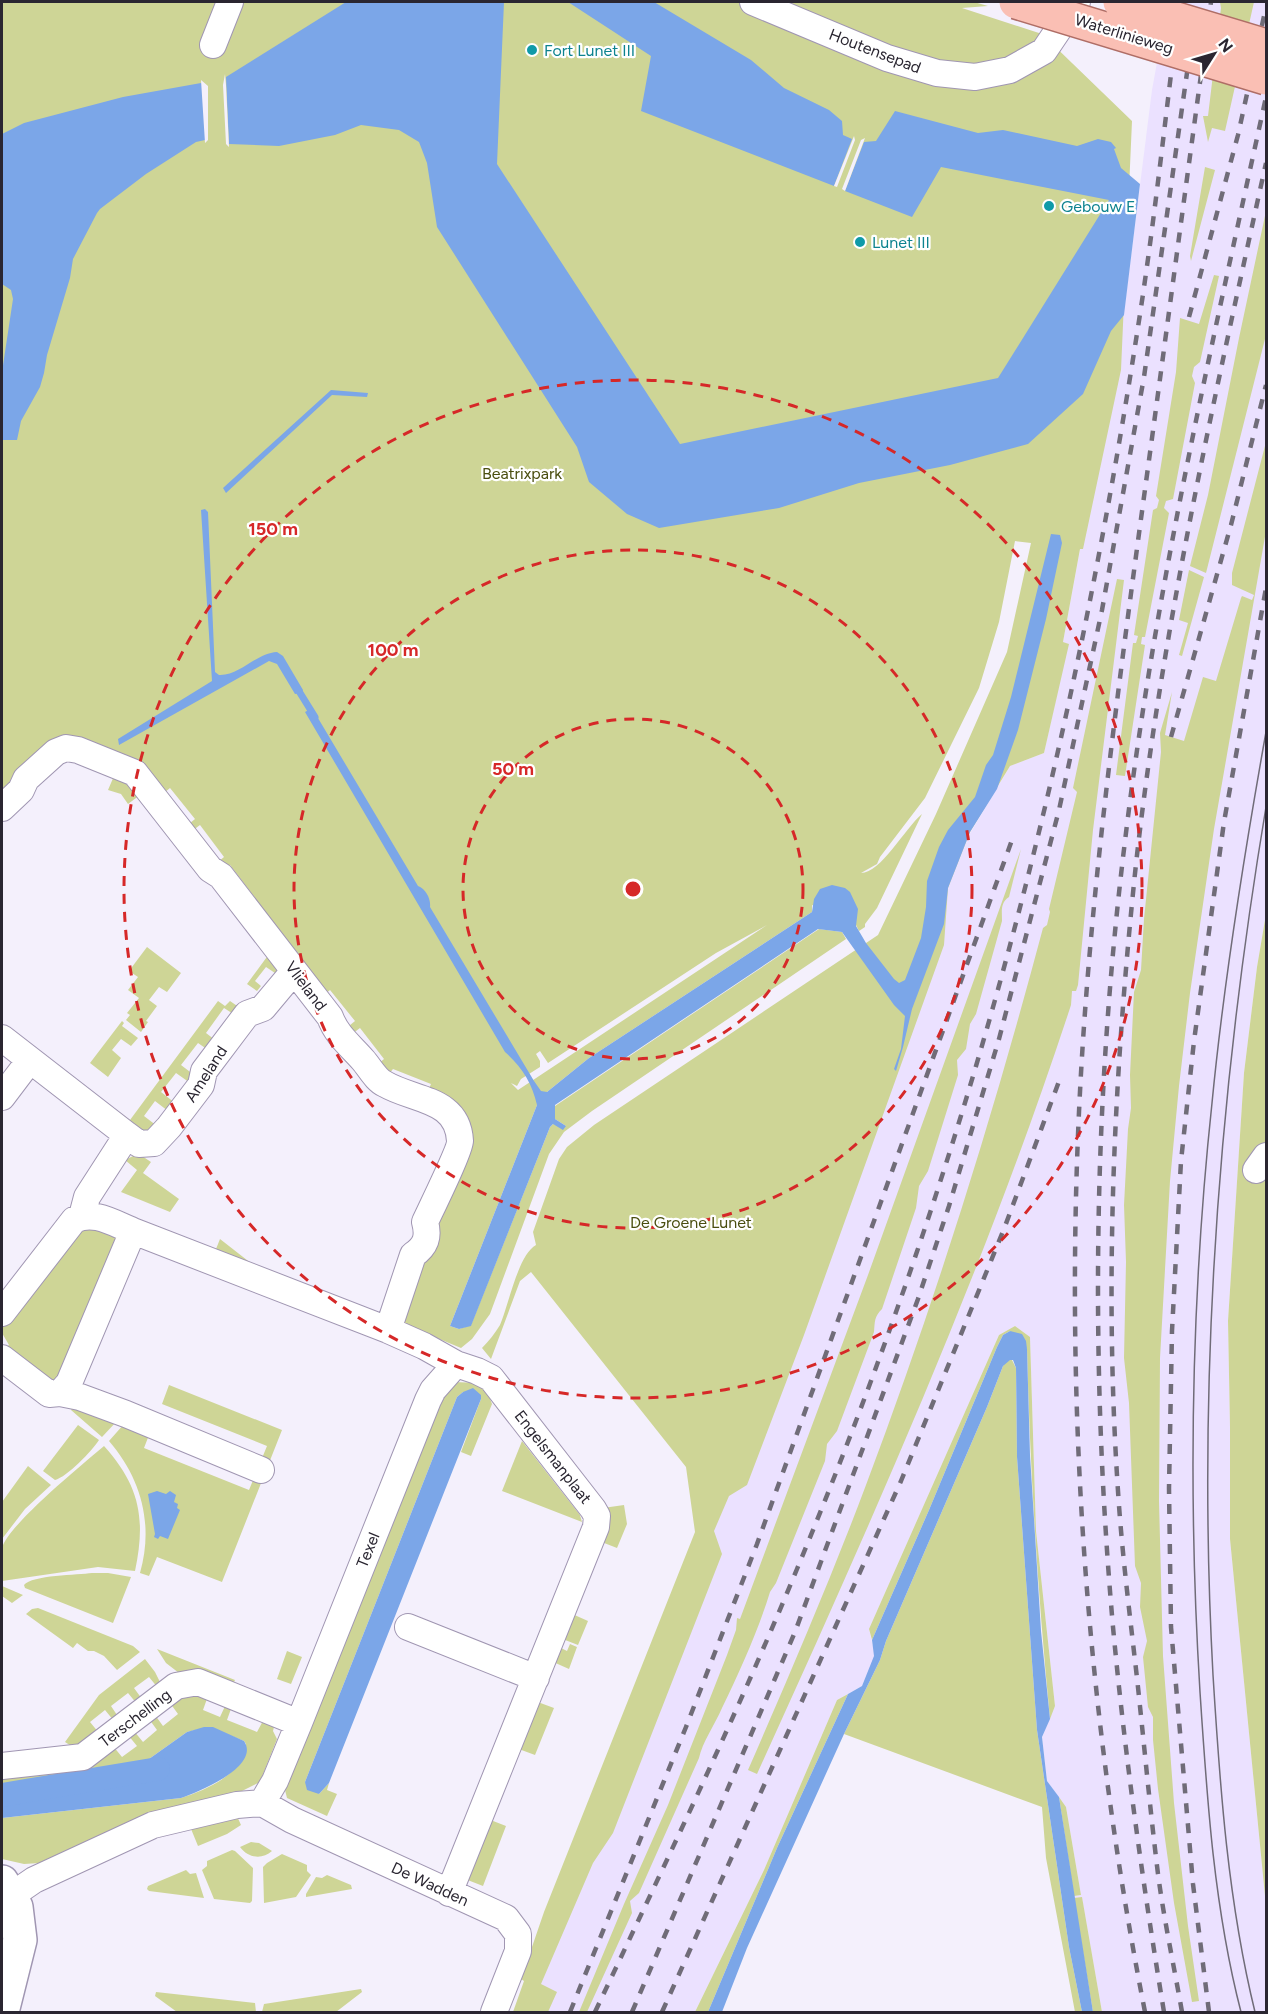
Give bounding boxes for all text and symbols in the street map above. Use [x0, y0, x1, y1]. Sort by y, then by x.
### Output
street label: Waterlinieweg [1072, 10, 1176, 58]
north arrow [1184, 24, 1244, 84]
street label: Houtensepad [826, 25, 924, 77]
text: N [1214, 35, 1237, 56]
place label: Fort Lunet III [544, 41, 635, 60]
marker: Fort Lunet III [525, 43, 539, 57]
place label: Gebouw E [1061, 197, 1135, 216]
marker: Gebouw E [1042, 199, 1056, 213]
place label: Lunet III [872, 233, 930, 252]
marker: Lunet III [853, 235, 867, 249]
park label: Beatrixpark [482, 464, 562, 483]
text: 150 m [248, 518, 298, 540]
text: 100 m [368, 639, 418, 661]
text: 50 m [492, 758, 534, 780]
centre of rings [623, 879, 643, 899]
street label: Vlieland [281, 958, 331, 1014]
street label: Ameland [181, 1042, 231, 1106]
park label: De Groene Lunet [630, 1213, 752, 1232]
street label: Engelsmanplaat [511, 1406, 595, 1508]
street label: Texel [352, 1530, 384, 1570]
street label: Terschelling [95, 1685, 175, 1751]
street label: De Wadden [388, 1858, 472, 1910]

